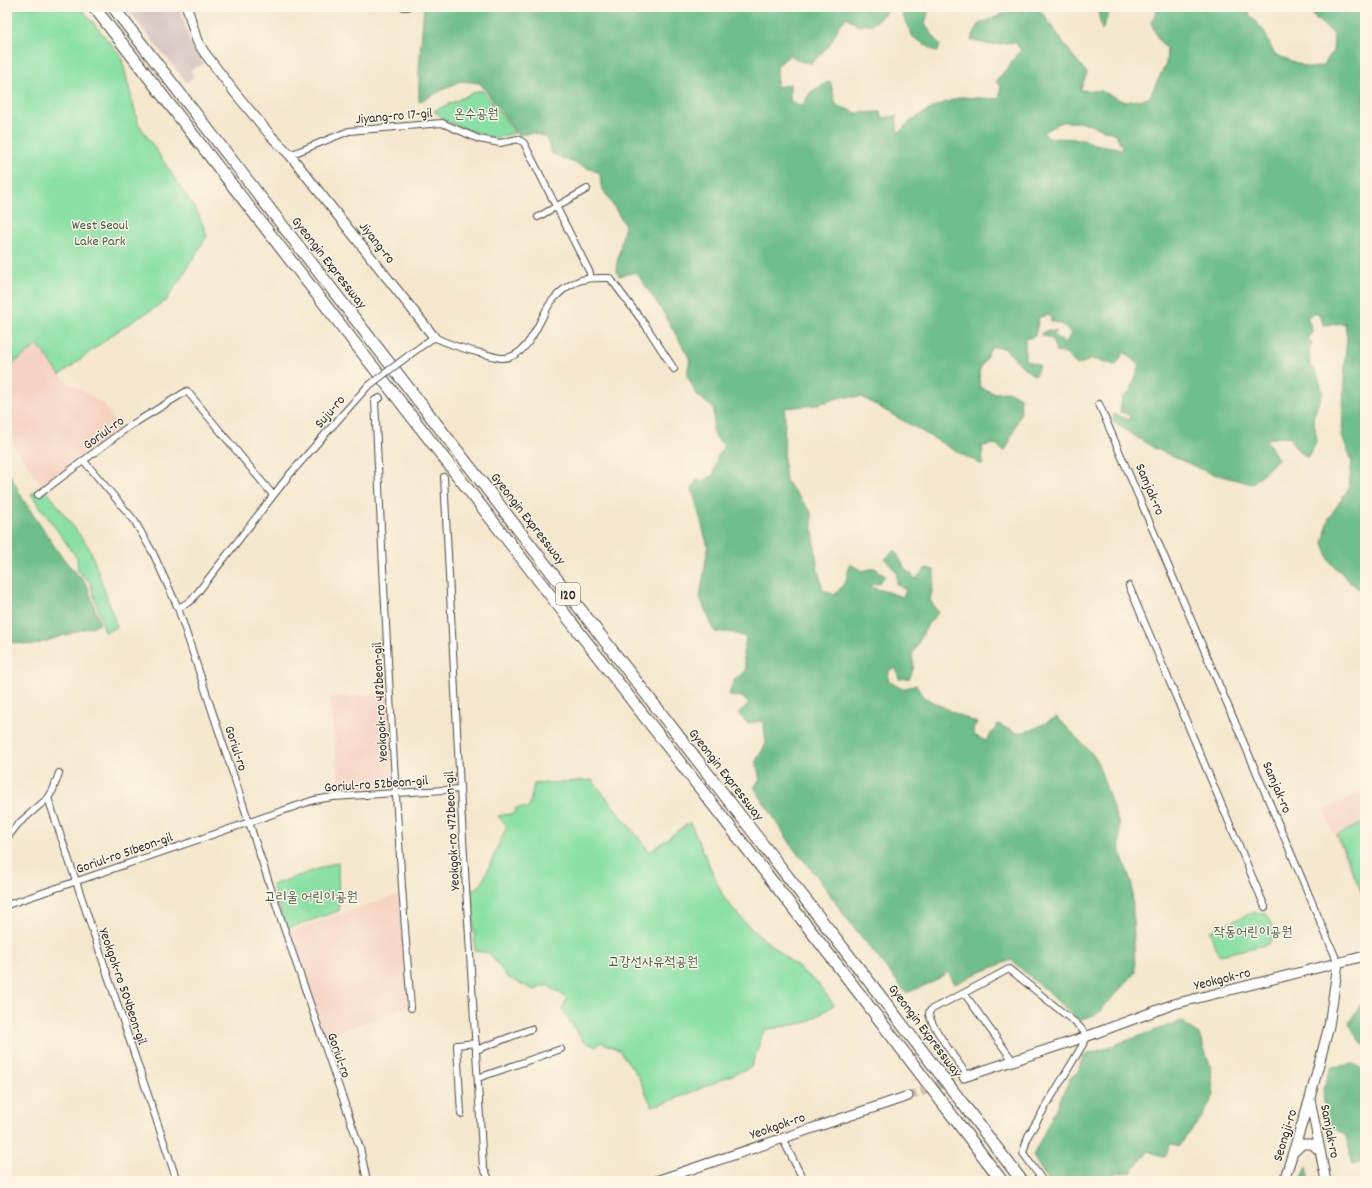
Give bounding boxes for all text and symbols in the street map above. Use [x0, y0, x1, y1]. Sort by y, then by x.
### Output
street label: Jiyang-ro 17-gil [355, 104, 434, 130]
park label: 온수공원 [453, 105, 499, 125]
street label: Gyeongin Expressway [286, 213, 371, 314]
park label: West Seoul Lake Park [72, 216, 129, 252]
street label: Jiyang-ro [354, 218, 399, 269]
street label: Suju-ro [310, 391, 351, 433]
street label: Goriul-ro [79, 412, 129, 455]
street label: Samjak-ro [1129, 461, 1169, 519]
street label: Gyeongin Expressway [485, 469, 570, 570]
road number: 120 [556, 583, 580, 605]
street label: Yeokgok-ro 482beon-gil [368, 641, 394, 762]
street label: Goriul-ro [218, 723, 252, 774]
street label: Gyeongin Expressway [683, 725, 768, 826]
street label: Samjak-ro [1256, 759, 1296, 817]
street label: Yeokgok-ro 472beon-gil [440, 770, 466, 891]
street label: Goriul-ro 52beon-gil [323, 771, 429, 799]
street label: Goriul-ro 51beon-gil [74, 828, 176, 880]
park label: 고리울 어린이공원 [264, 888, 358, 908]
park label: 작동어린이공원 [1214, 923, 1292, 943]
street label: Yeokgok-ro 504beon-gil [93, 926, 152, 1048]
park label: 고강선사유적공원 [608, 953, 698, 973]
street label: Yeokgok-ro [1192, 963, 1253, 997]
street label: Gyeongin Expressway [883, 980, 966, 1082]
street label: Goriul-ro [321, 1030, 355, 1081]
street label: Samjak-ro [1314, 1103, 1344, 1160]
street label: Seongji-ro [1269, 1107, 1303, 1164]
street label: Yeokgok-ro [747, 1108, 808, 1146]

